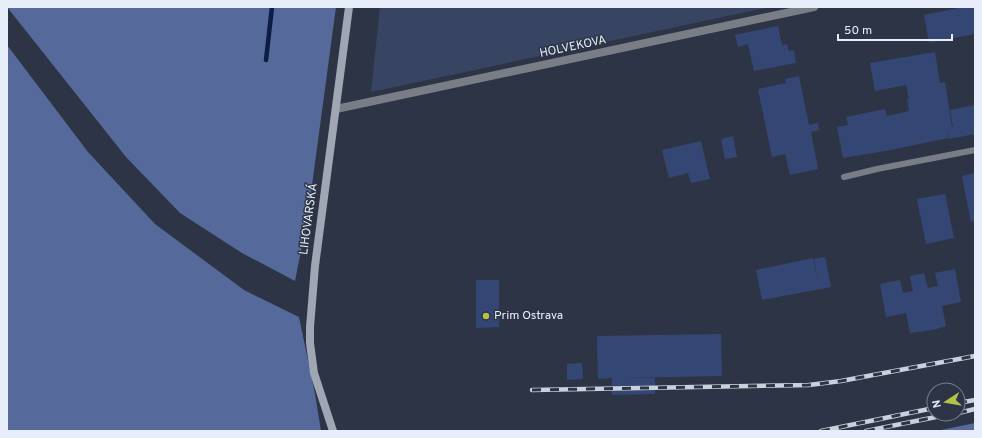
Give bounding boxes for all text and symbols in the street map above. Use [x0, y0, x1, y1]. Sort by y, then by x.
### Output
scale bar [838, 16, 952, 42]
text: 50 m [844, 23, 872, 39]
street label: HOLVEKOVA [538, 32, 608, 62]
street label: LIHOVARSKÁ [296, 182, 322, 256]
place label: Prim Ostrava [494, 308, 563, 324]
marker: Prim Ostrava [481, 311, 491, 321]
north arrow [926, 382, 966, 422]
text: N [930, 399, 945, 409]

